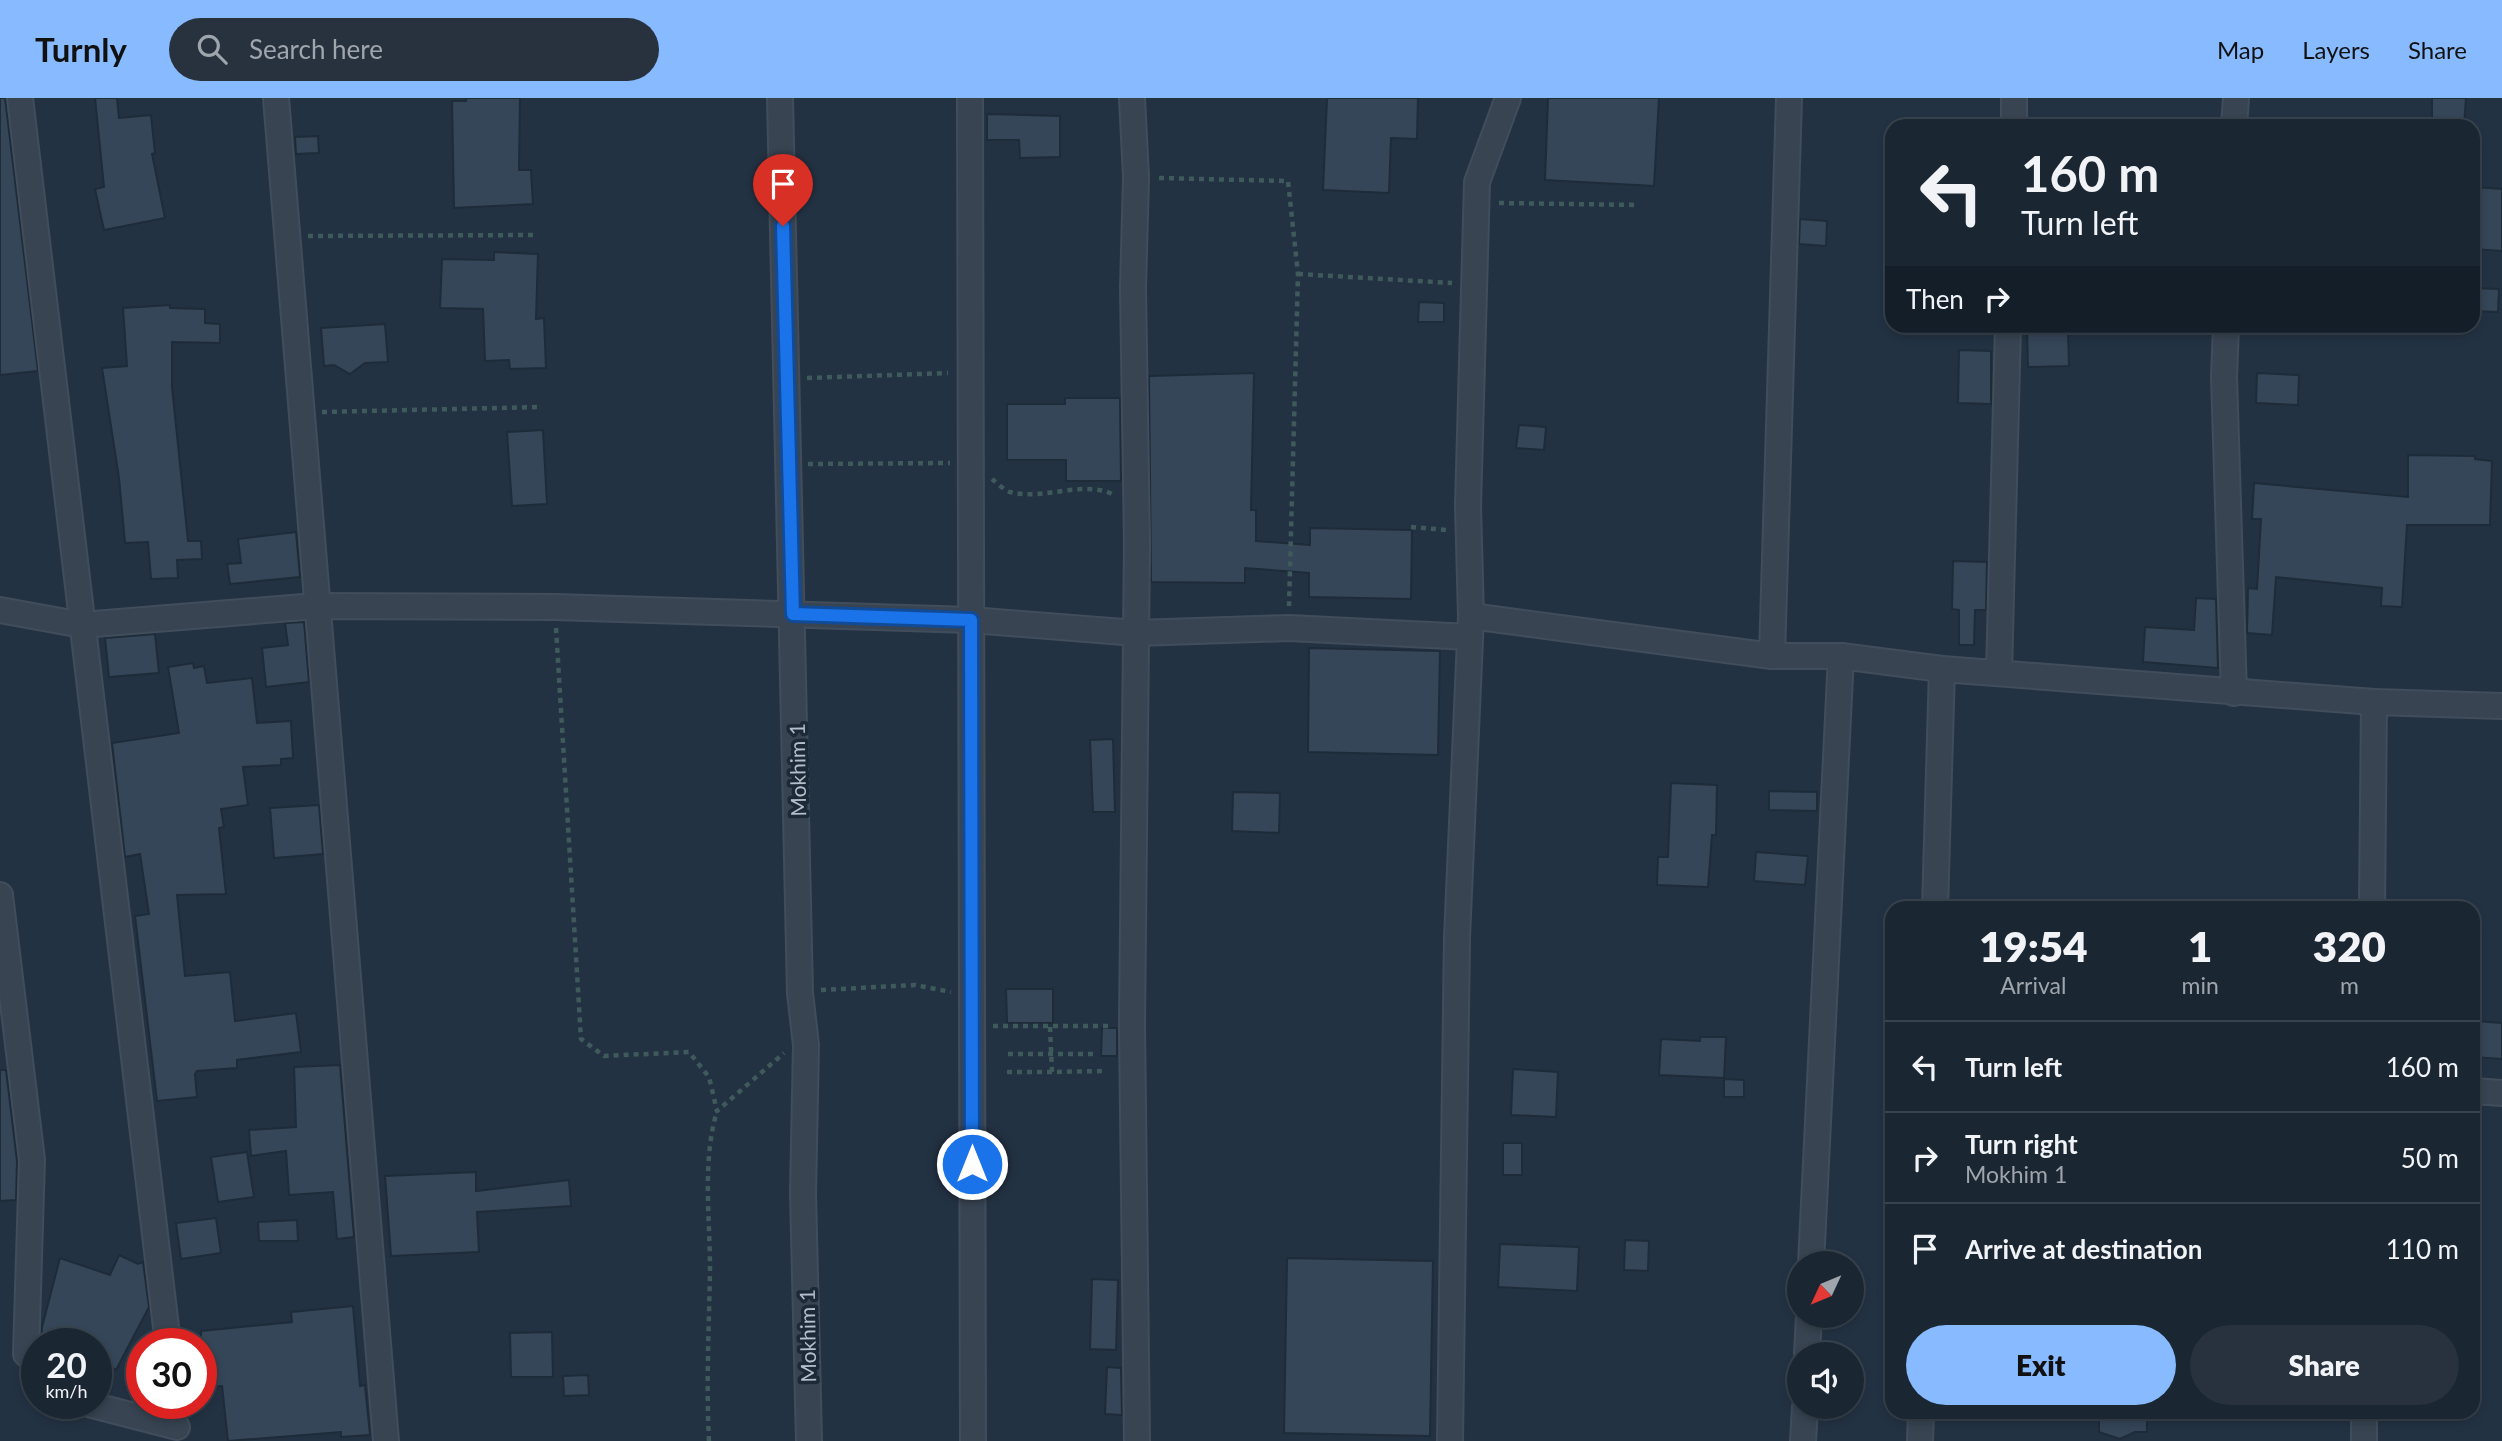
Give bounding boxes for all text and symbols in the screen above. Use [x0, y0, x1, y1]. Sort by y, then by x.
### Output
search box [169, 18, 659, 81]
text: Turnly [35, 29, 127, 69]
icon: search [193, 30, 231, 68]
text: Search here [249, 33, 383, 65]
text: Map [2217, 35, 2264, 64]
text: Layers [2302, 35, 2370, 64]
text: Share [2408, 35, 2467, 64]
text: 160 m [2021, 144, 2159, 202]
icon: left [1906, 147, 1997, 238]
pin [753, 154, 813, 226]
icon: arrive [764, 165, 802, 203]
text: Turn left [2021, 203, 2138, 242]
icon: right [1978, 280, 2016, 318]
text: Then [1906, 283, 1964, 315]
street label: Mokhim 1 [784, 723, 810, 817]
text: 19:54 [1979, 921, 2088, 971]
text: 1 [2188, 921, 2212, 971]
text: 320 [2313, 921, 2386, 971]
text: Arrival [2000, 971, 2066, 999]
text: min [2182, 971, 2219, 999]
text: m [2340, 971, 2359, 999]
icon: left [1906, 1048, 1944, 1086]
text: Turn left [1965, 1051, 2062, 1083]
text: 160 m [2386, 1051, 2459, 1083]
position arrow [935, 1127, 1009, 1201]
text: Turn right [1965, 1128, 2078, 1160]
icon: right [1906, 1139, 1944, 1177]
text: 50 m [2401, 1142, 2459, 1174]
text: Mokhim 1 [1965, 1160, 2067, 1188]
icon: arrive [1906, 1230, 1944, 1268]
text: Arrive at destination [1965, 1233, 2202, 1265]
text: 110 m [2386, 1233, 2459, 1265]
north arrow [1787, 1251, 1864, 1328]
map controls [1787, 1251, 1864, 1419]
street label: Mokhim 1 [794, 1289, 820, 1383]
button: Exit [1906, 1325, 2176, 1405]
button: Share [2190, 1325, 2459, 1405]
speed limit sign: 30 [126, 1328, 217, 1419]
button: sound [1787, 1342, 1864, 1419]
text: 20 [46, 1343, 87, 1385]
text: km/h [45, 1380, 88, 1402]

